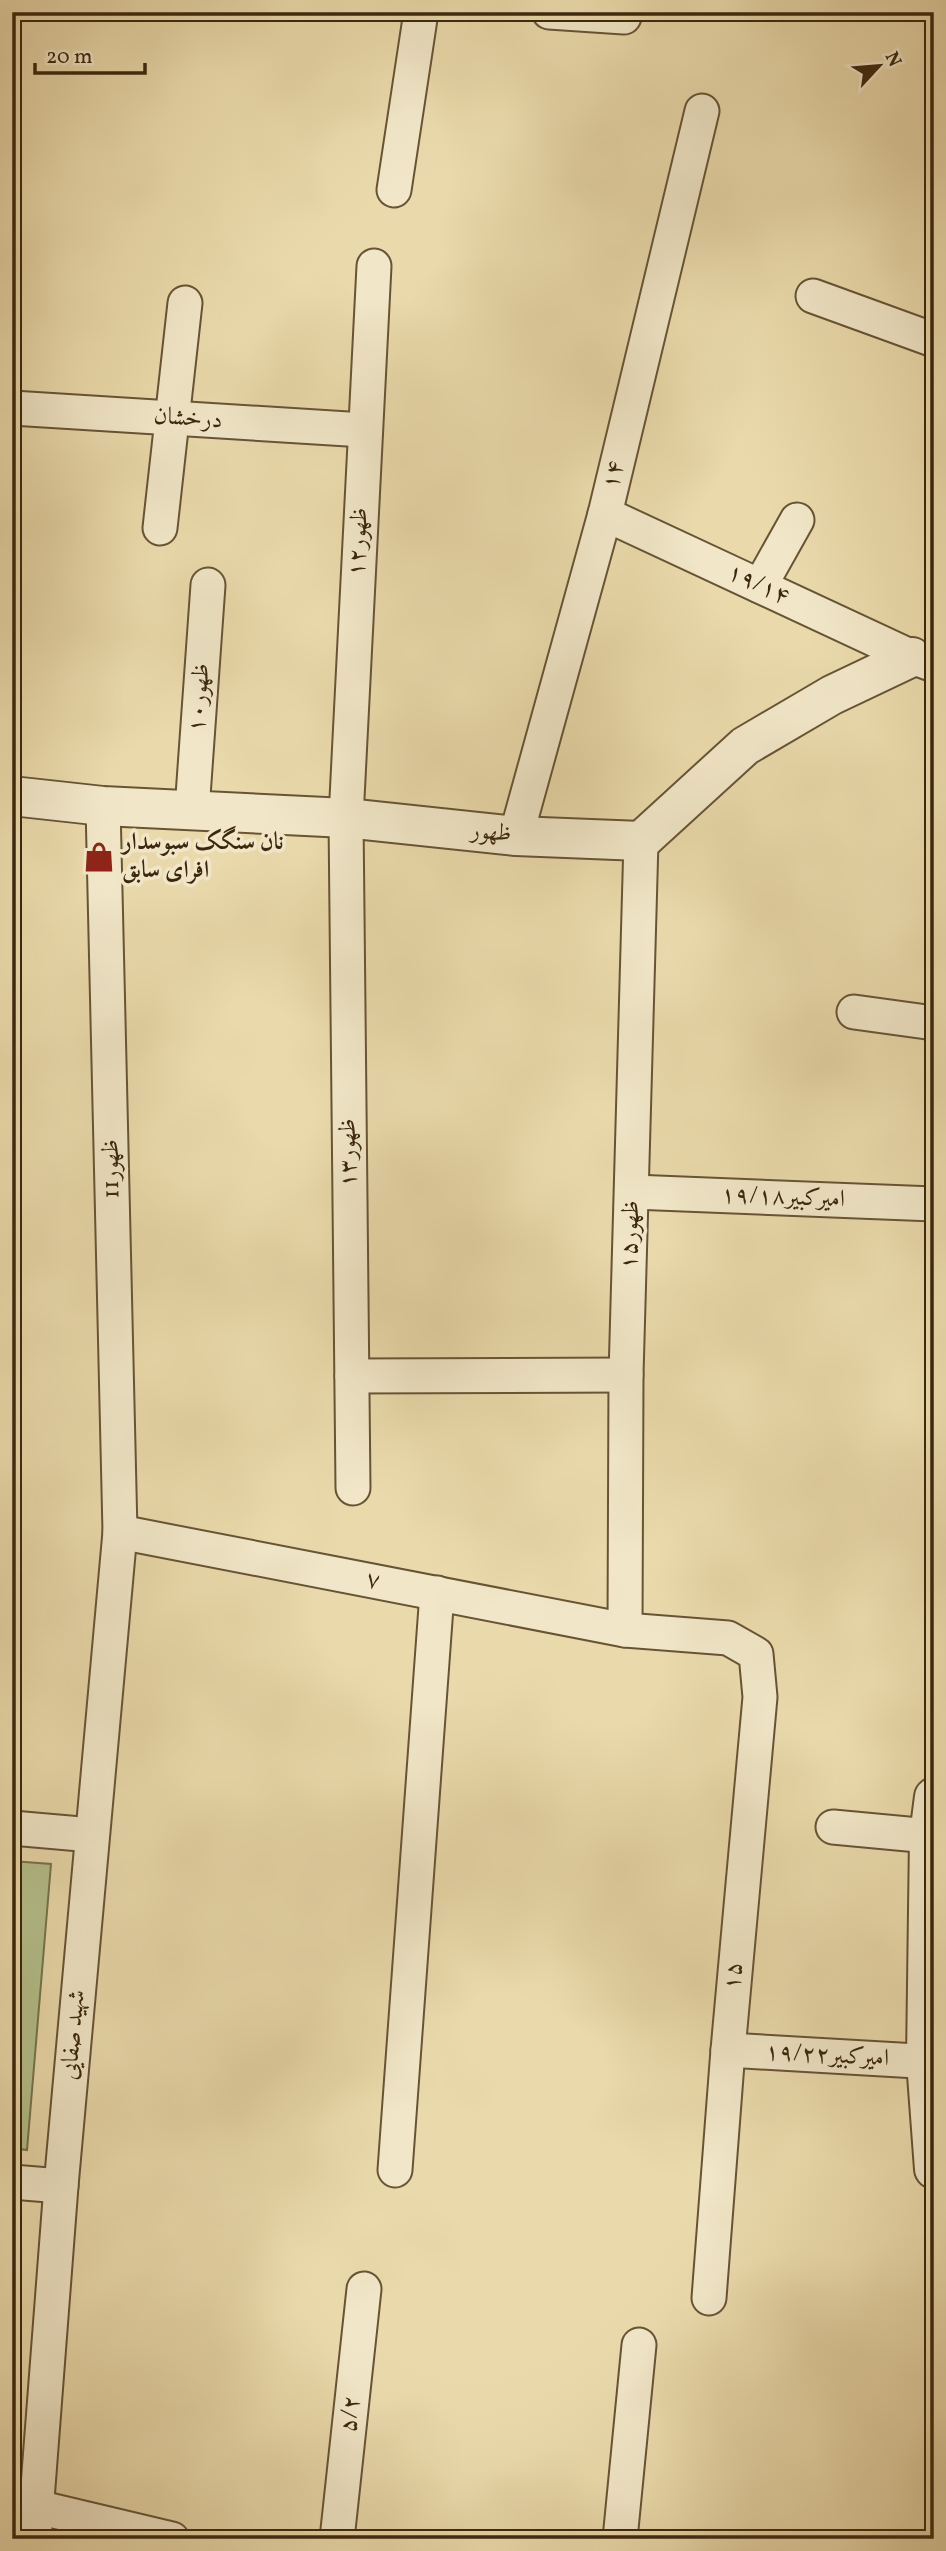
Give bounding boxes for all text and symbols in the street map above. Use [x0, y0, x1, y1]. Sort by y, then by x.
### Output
scale bar [35, 32, 145, 76]
north arrow [844, 32, 914, 102]
text: 20 m [46, 43, 92, 72]
text: N [878, 48, 907, 72]
street label: درخشان [152, 400, 224, 438]
street label: ۱۴ [594, 457, 634, 493]
street label: ظهور۱۲ [340, 507, 378, 577]
street label: ۱۹/۱۴ [721, 556, 795, 614]
street label: ظهور۱۰ [181, 662, 219, 734]
street label: ظهور [467, 814, 513, 852]
place label: نان سنگک سبوسدار افرای سابق [119, 825, 284, 888]
shop icon: نان سنگک سبوسدار افرای سابق [82, 840, 116, 874]
street label: ظهور۱۳ [331, 1118, 367, 1188]
street label: 11ظهور [94, 1139, 130, 1199]
street label: امیرکبیر۱۹/۱۸ [720, 1179, 846, 1217]
street label: ظهور۱۵ [613, 1200, 649, 1270]
street label: ۷ [363, 1563, 383, 1599]
street label: ۱۵ [716, 1961, 752, 1991]
street label: شهید صفایی [53, 1989, 95, 2081]
street label: امیرکبیر۱۹/۲۲ [764, 2036, 890, 2076]
street label: ۵/۲ [332, 2394, 370, 2434]

